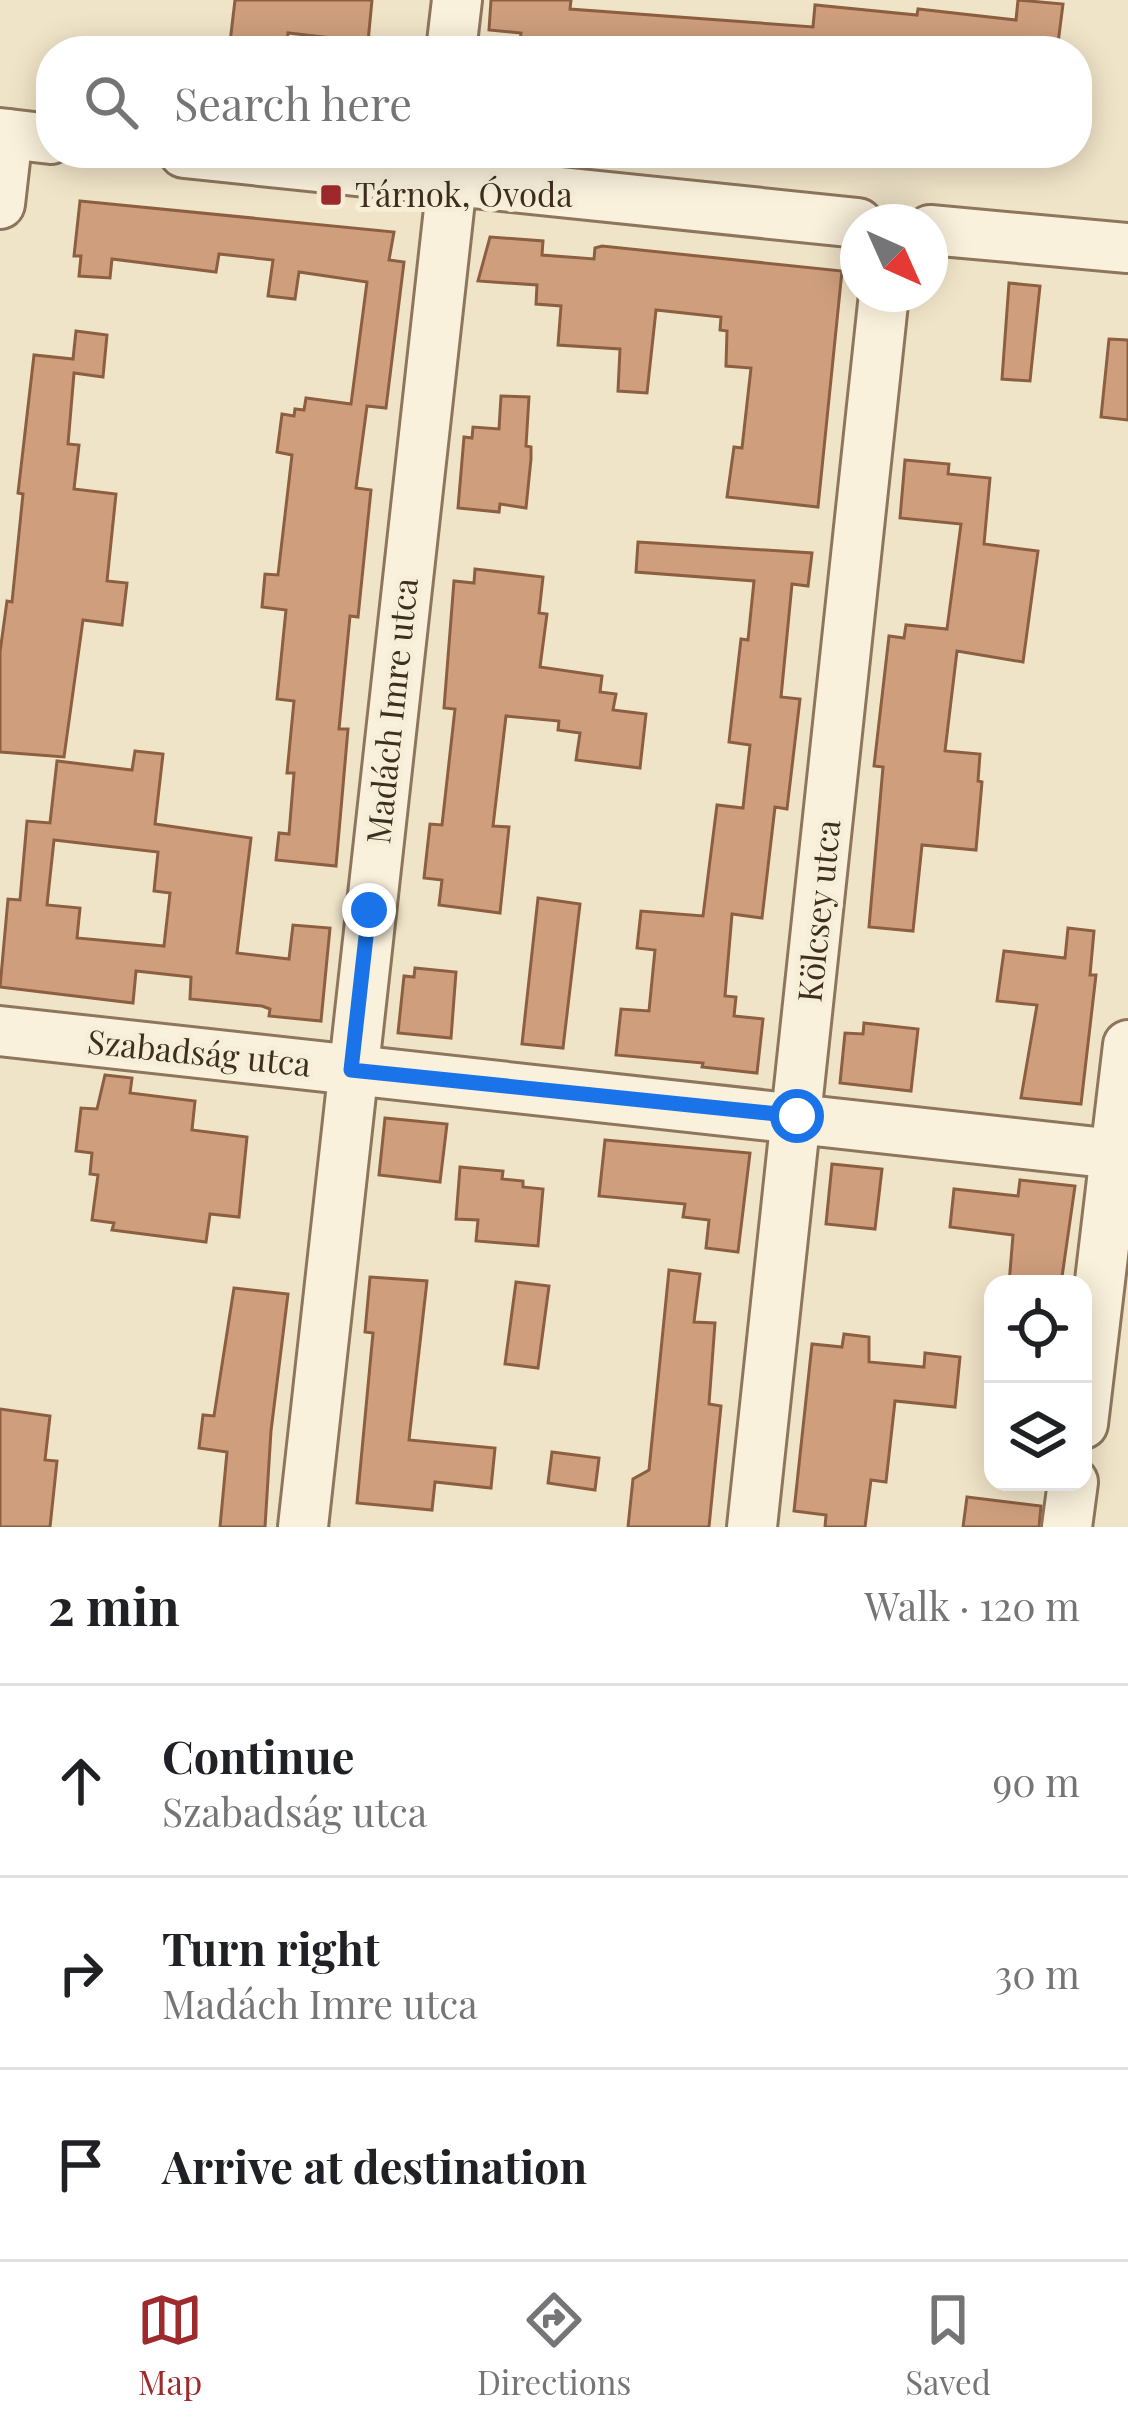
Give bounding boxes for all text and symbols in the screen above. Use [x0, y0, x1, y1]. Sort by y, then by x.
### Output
search box [36, 36, 1092, 168]
icon: search [78, 69, 144, 135]
text: Search here [174, 72, 412, 132]
place label: Tárnok, Óvoda [355, 171, 573, 215]
marker: Tárnok, Óvoda [318, 182, 344, 208]
north arrow [840, 204, 948, 312]
street label: Madách Imre utca [354, 575, 426, 846]
street label: Kölcsey utca [786, 817, 849, 1004]
route end [342, 883, 396, 937]
street label: Szabadság utca [85, 1017, 314, 1085]
route start [770, 1089, 824, 1143]
map controls [984, 1275, 1092, 1491]
button: locate [984, 1275, 1092, 1383]
button: layers [984, 1383, 1092, 1491]
text: 2 min [48, 1571, 180, 1639]
text: Walk · 120 m [865, 1579, 1080, 1631]
text: Continue [162, 1725, 354, 1785]
icon: ahead [48, 1748, 114, 1814]
text: 90 m [992, 1755, 1080, 1807]
text: Szabadság utca [162, 1785, 427, 1837]
text: Turn right [162, 1917, 380, 1977]
icon: right [48, 1940, 114, 2006]
text: 30 m [995, 1947, 1080, 1999]
text: Madách Imre utca [162, 1977, 478, 2029]
icon: arrive [48, 2132, 114, 2198]
text: Arrive at destination [162, 2135, 587, 2195]
tab: Map [137, 2287, 203, 2403]
tab: Directions [477, 2287, 631, 2403]
tab: Saved [905, 2287, 991, 2403]

